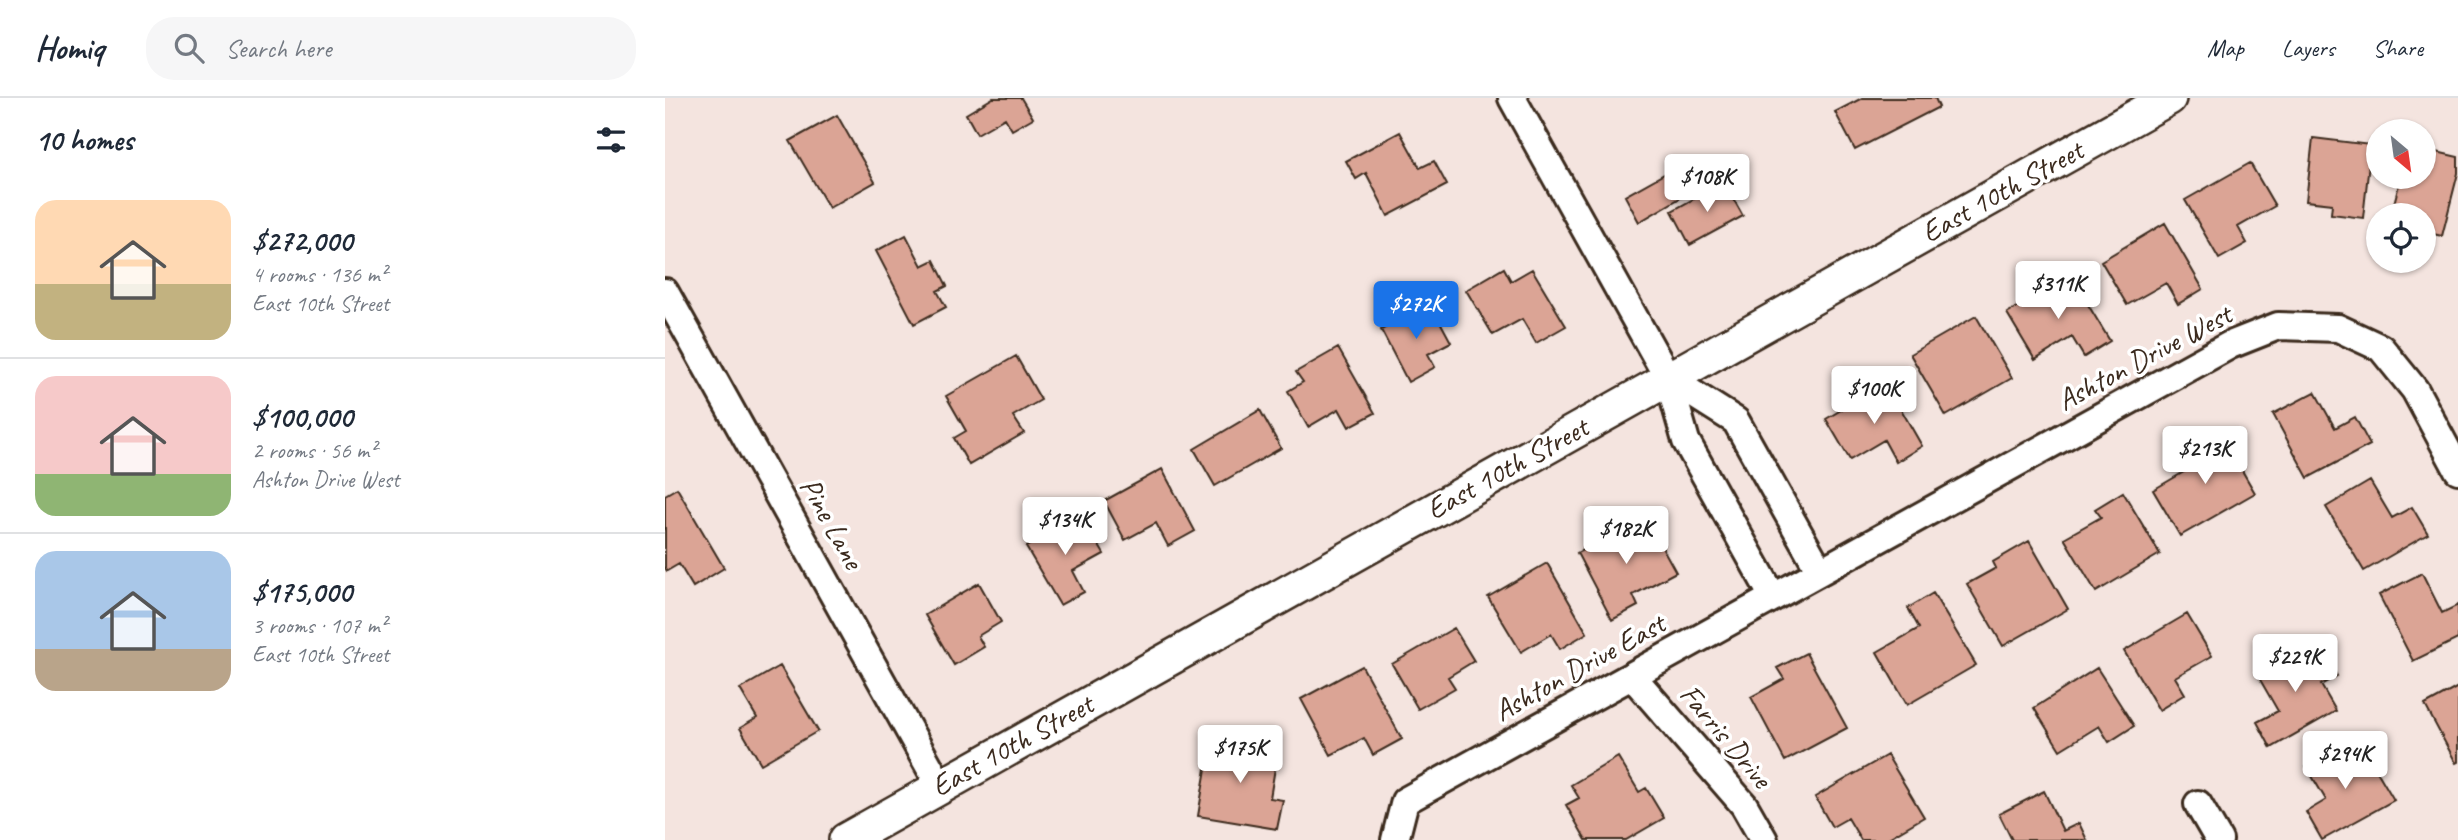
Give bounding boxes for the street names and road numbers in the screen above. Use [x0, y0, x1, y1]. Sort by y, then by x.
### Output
street label: East 10th Street [1915, 130, 2092, 251]
street label: Ashton Drive West [2050, 294, 2240, 419]
street label: East 10th Street [1420, 407, 1597, 528]
street label: Pine Lane [791, 471, 874, 577]
street label: Ashton Drive East [1487, 603, 1674, 730]
street label: Farris Drive [1672, 676, 1782, 798]
street label: East 10th Street [925, 684, 1102, 805]

